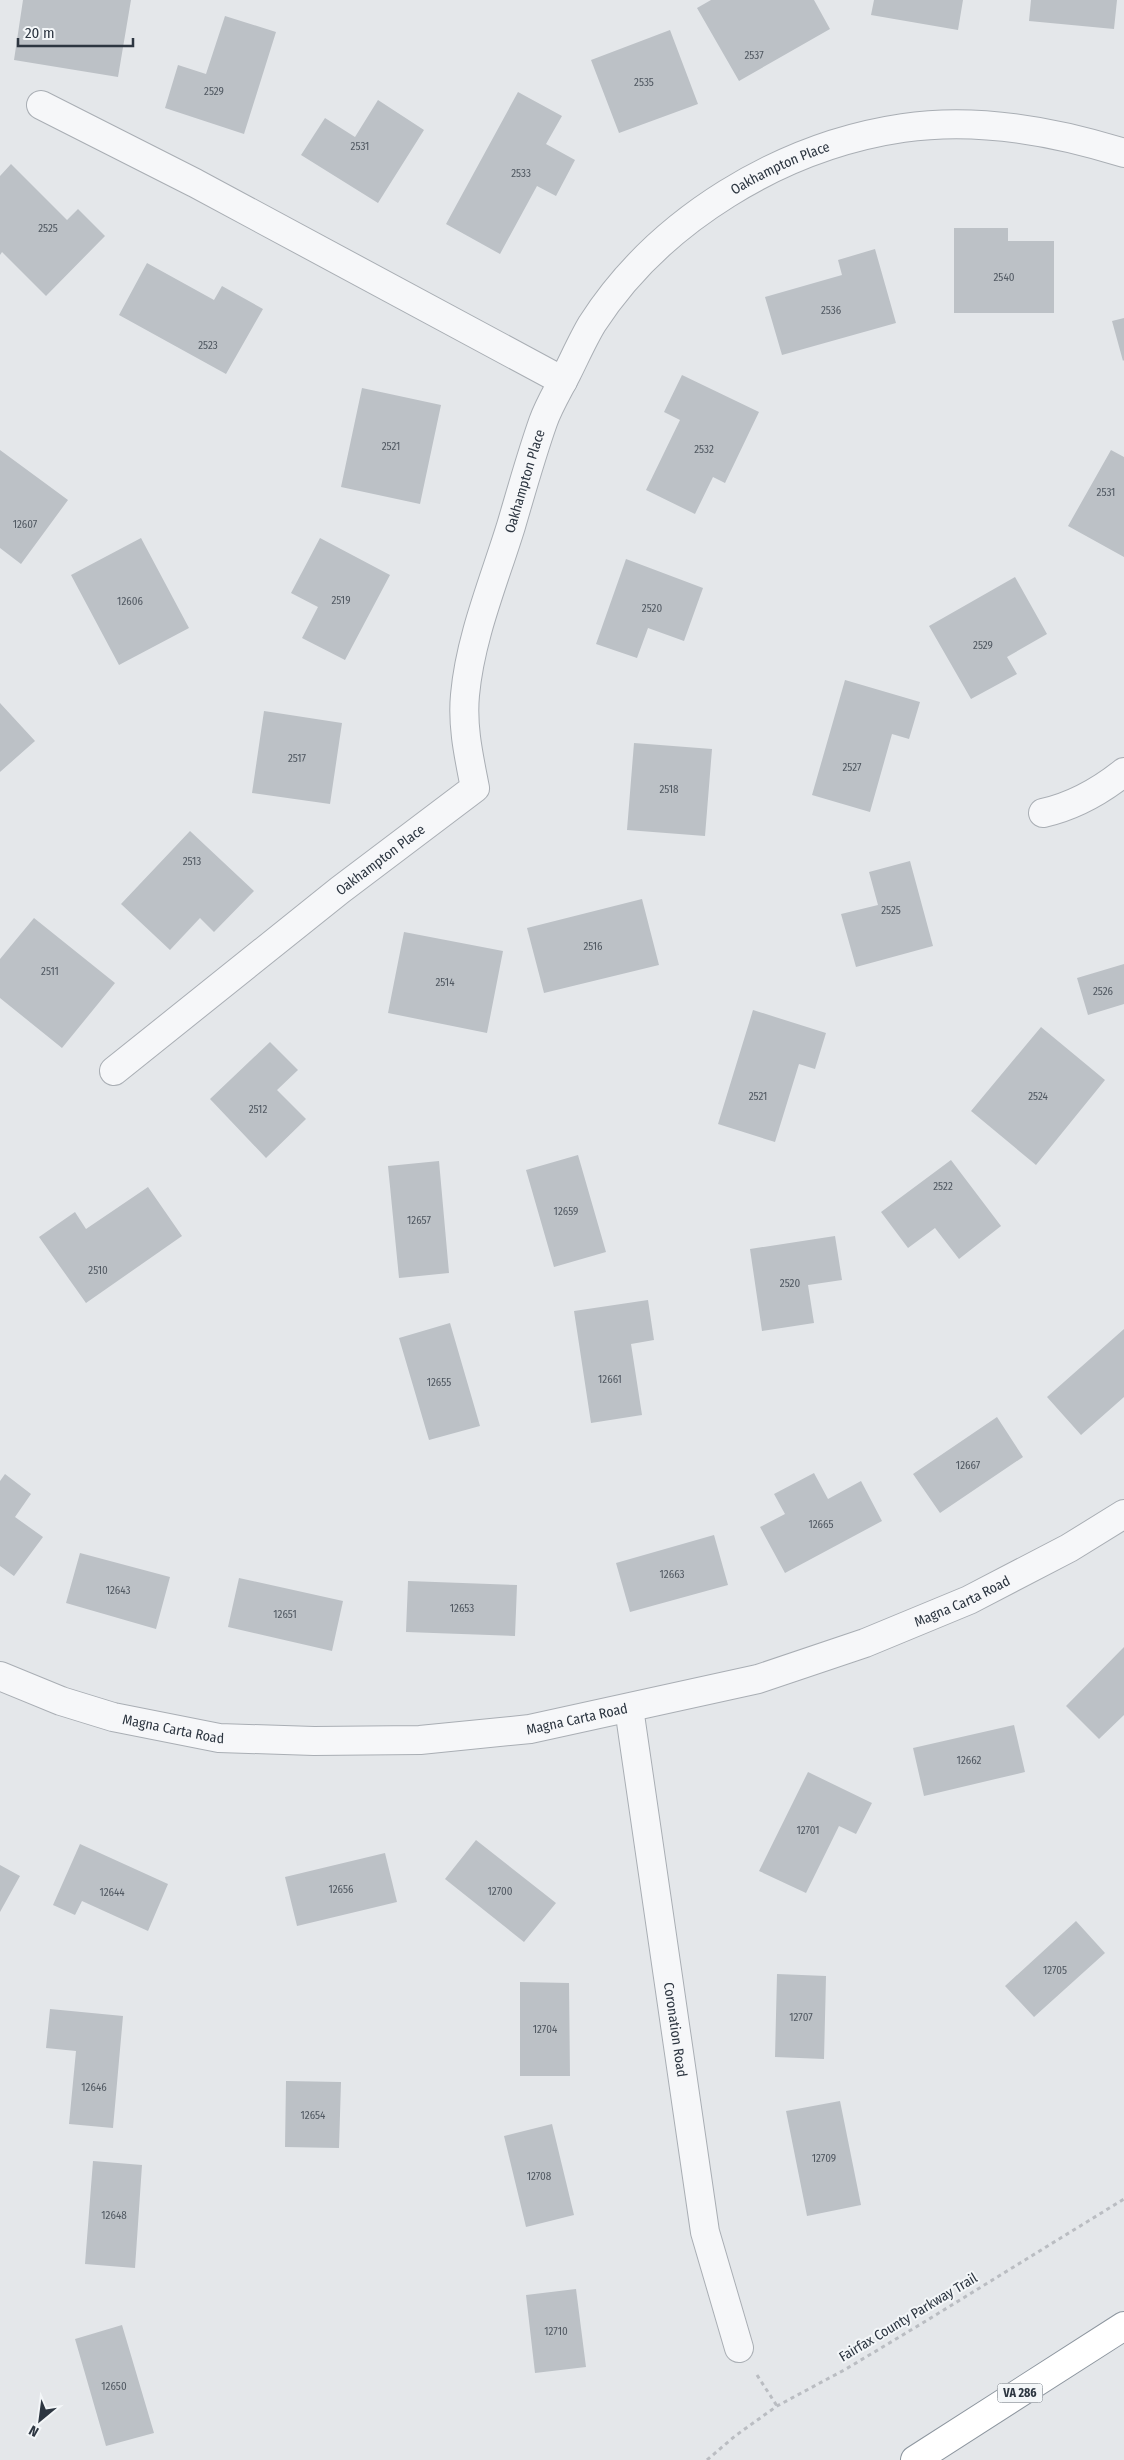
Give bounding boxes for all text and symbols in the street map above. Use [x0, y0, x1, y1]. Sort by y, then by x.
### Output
scale bar [18, 15, 132, 47]
text: 20 m [25, 24, 55, 42]
house number: 2537 [744, 49, 764, 62]
house number: 2535 [634, 76, 654, 89]
house number: 2529 [204, 85, 224, 98]
street label: Oakhampton Place [728, 138, 832, 198]
house number: 2531 [351, 140, 369, 153]
house number: 2533 [511, 167, 531, 180]
house number: 2525 [38, 222, 58, 235]
house number: 2540 [994, 271, 1015, 284]
house number: 2536 [821, 304, 842, 317]
house number: 2523 [198, 339, 218, 352]
street label: Oakhampton Place [501, 427, 549, 535]
house number: 2521 [382, 440, 400, 453]
house number: 2532 [694, 443, 714, 456]
house number: 2531 [1097, 486, 1115, 499]
house number: 12607 [13, 518, 38, 531]
house number: 2519 [332, 594, 351, 607]
house number: 12606 [117, 595, 143, 608]
house number: 2520 [642, 602, 662, 615]
house number: 2529 [973, 639, 993, 652]
house number: 2517 [288, 752, 307, 765]
house number: 2527 [842, 761, 862, 774]
house number: 2518 [659, 783, 679, 796]
street label: Oakhampton Place [333, 821, 429, 899]
house number: 2513 [183, 855, 201, 868]
house number: 2525 [881, 904, 901, 917]
house number: 2516 [583, 940, 603, 953]
house number: 2511 [41, 965, 59, 978]
house number: 2514 [436, 976, 455, 989]
house number: 2526 [1093, 985, 1114, 998]
house number: 2521 [749, 1090, 767, 1103]
house number: 2524 [1028, 1090, 1049, 1103]
house number: 2512 [249, 1103, 267, 1116]
house number: 2522 [933, 1180, 953, 1193]
house number: 12659 [554, 1205, 578, 1218]
house number: 12657 [407, 1214, 431, 1227]
house number: 2510 [88, 1264, 108, 1277]
house number: 2520 [780, 1277, 800, 1290]
house number: 12661 [598, 1373, 622, 1386]
house number: 12655 [427, 1376, 451, 1389]
house number: 12667 [956, 1459, 981, 1472]
house number: 12665 [808, 1518, 834, 1531]
house number: 12663 [660, 1568, 684, 1581]
street label: Magna Carta Road [912, 1572, 1013, 1631]
house number: 12643 [106, 1584, 130, 1597]
house number: 12653 [450, 1602, 474, 1615]
house number: 12651 [273, 1608, 297, 1621]
street label: Magna Carta Road [525, 1700, 629, 1739]
street label: Magna Carta Road [121, 1711, 225, 1747]
house number: 12662 [957, 1754, 982, 1767]
house number: 12701 [796, 1824, 820, 1837]
house number: 12656 [328, 1883, 354, 1896]
house number: 12700 [488, 1885, 513, 1898]
house number: 12644 [99, 1886, 125, 1899]
house number: 12705 [1043, 1964, 1067, 1977]
street label: Coronation Road [660, 1981, 690, 2078]
house number: 12707 [789, 2011, 813, 2024]
house number: 12704 [533, 2023, 558, 2036]
house number: 12646 [81, 2081, 107, 2094]
house number: 12654 [301, 2109, 326, 2122]
house number: 12709 [812, 2152, 836, 2165]
house number: 12708 [527, 2170, 552, 2183]
house number: 12648 [101, 2209, 127, 2222]
street label: Fairfax County Parkway Trail [836, 2269, 981, 2366]
house number: 12710 [544, 2325, 568, 2338]
house number: 12650 [101, 2380, 127, 2393]
road number: VA 286 [998, 2384, 1042, 2402]
north arrow [15, 2395, 65, 2445]
text: N [26, 2421, 42, 2440]

